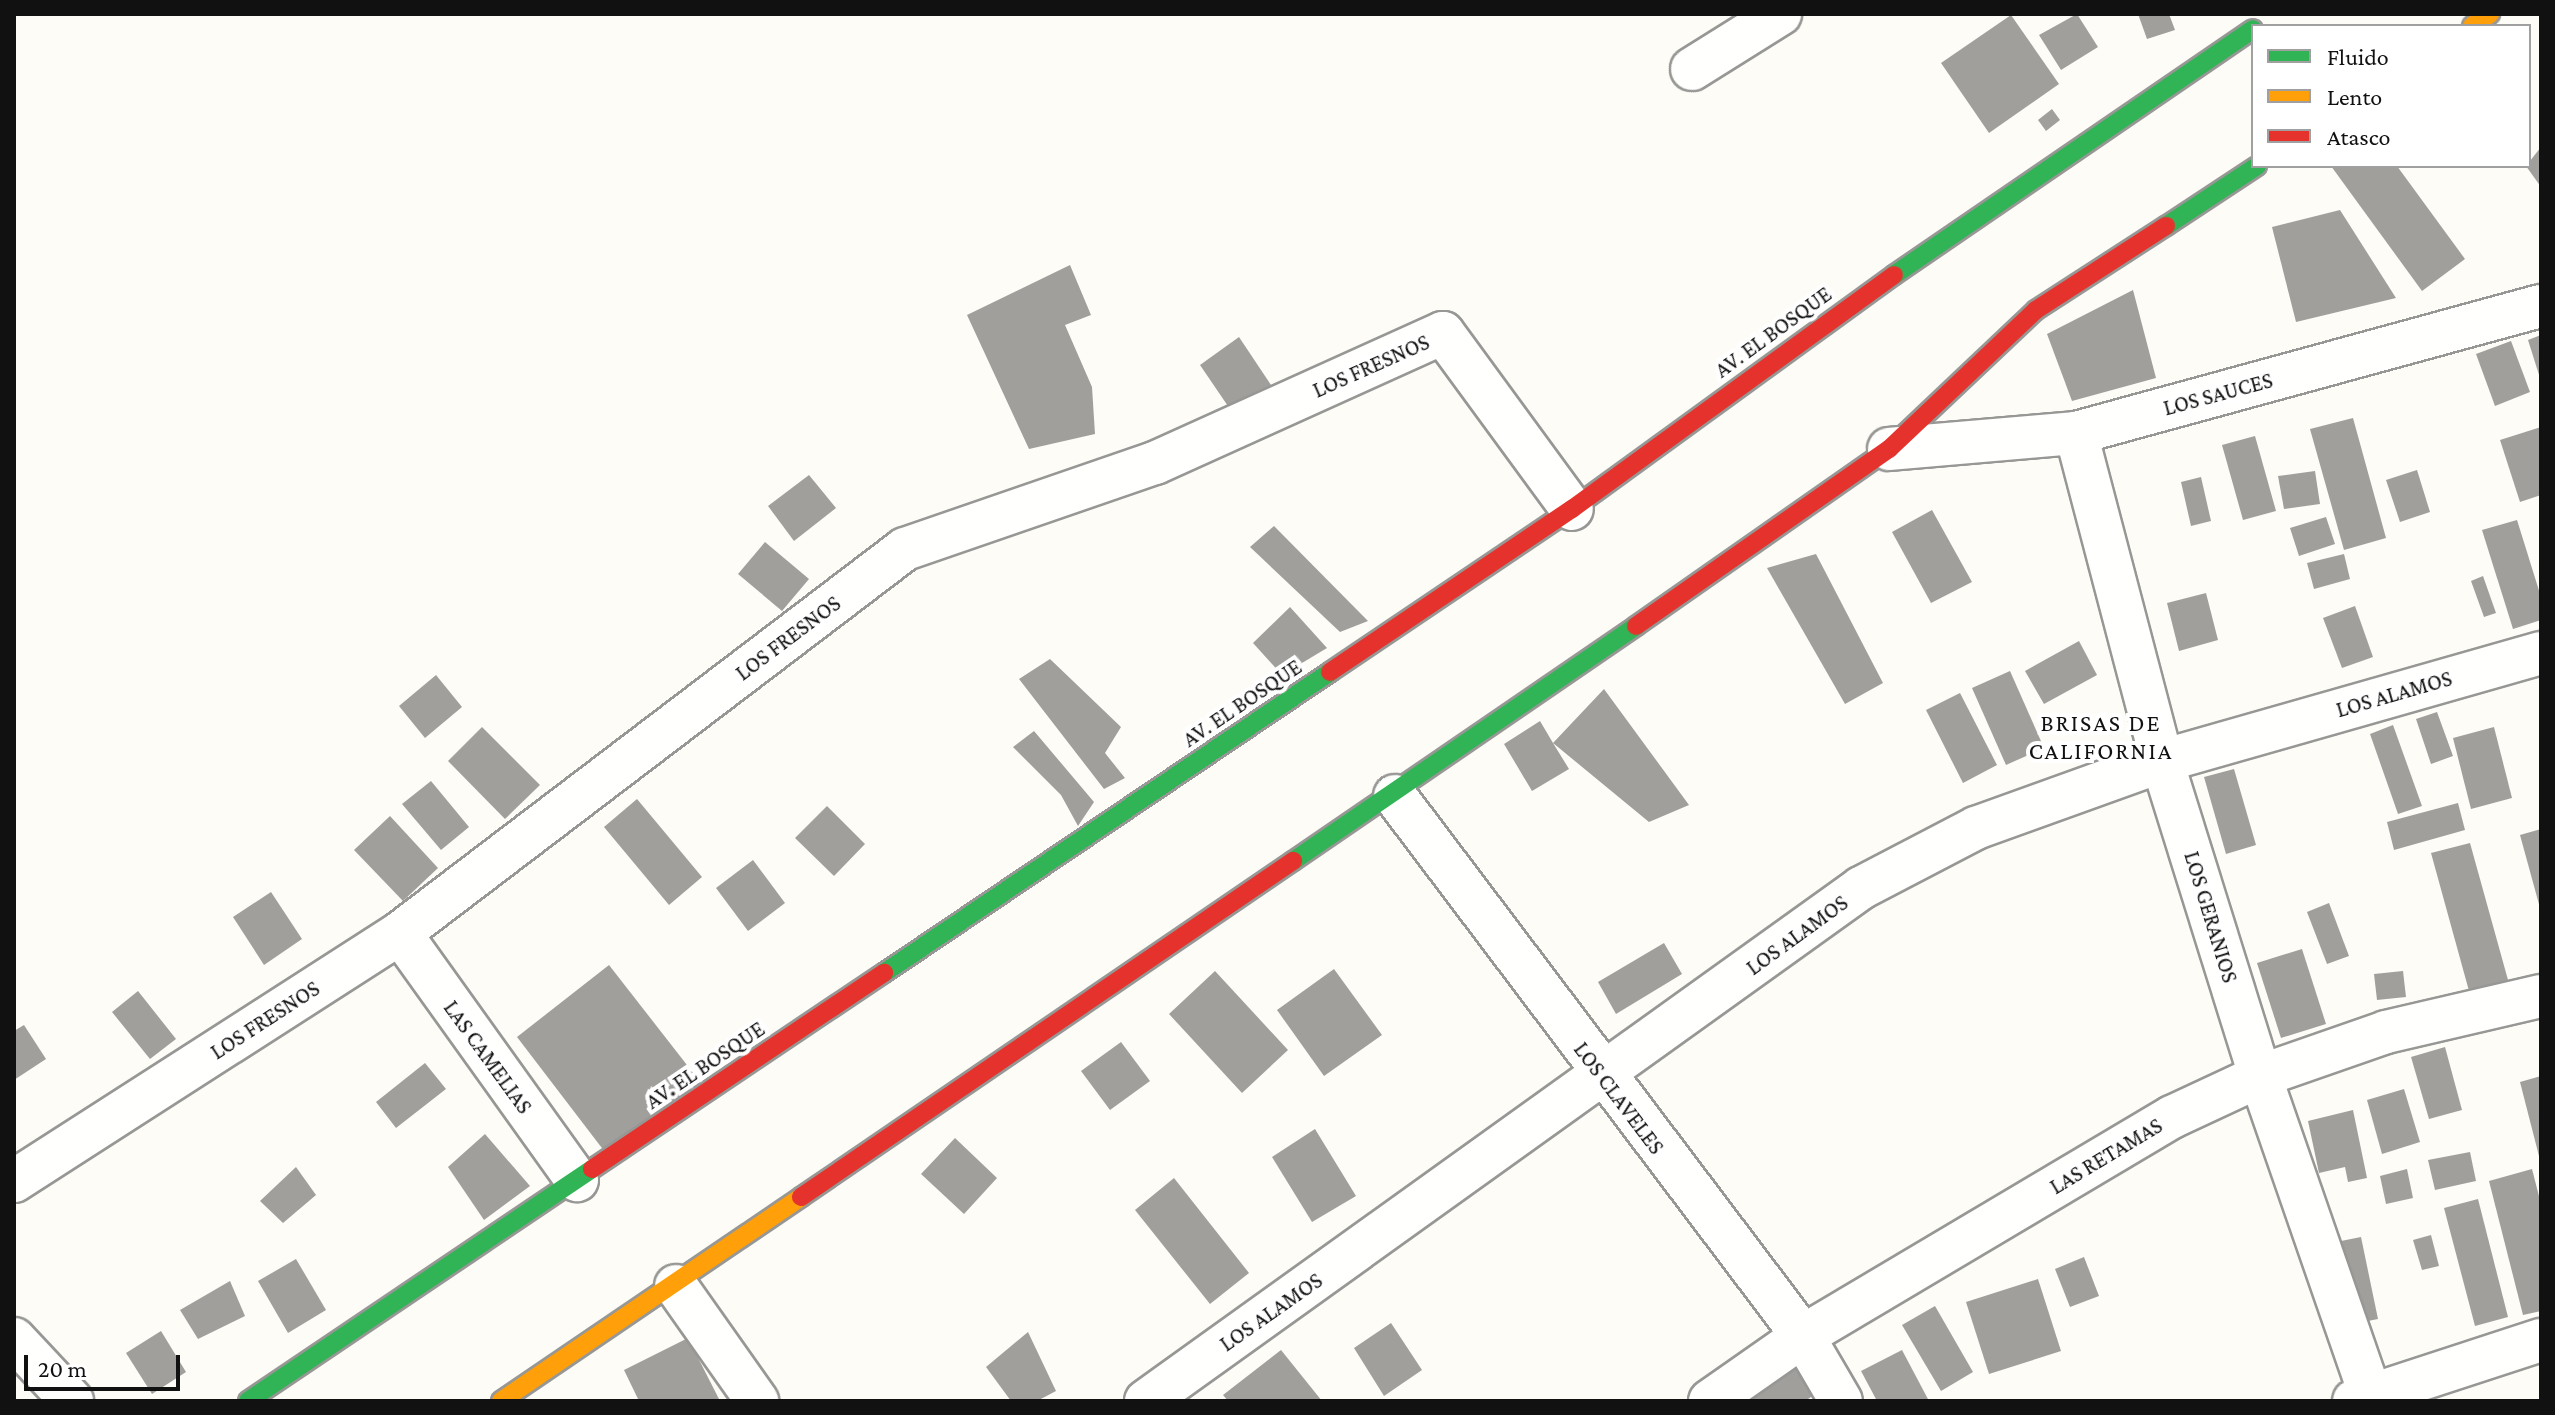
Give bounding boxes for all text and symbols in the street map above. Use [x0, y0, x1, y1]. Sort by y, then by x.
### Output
legend [2251, 24, 2531, 168]
text: Fluido [2327, 43, 2389, 70]
text: Lento [2327, 83, 2382, 110]
text: Atasco [2327, 123, 2391, 150]
street label: AV. EL BOSQUE [1709, 281, 1837, 383]
street label: LOS FRESNOS [1309, 329, 1433, 403]
street label: LOS SAUCES [2160, 367, 2276, 421]
street label: LOS FRESNOS [730, 590, 846, 686]
street label: AV. EL BOSQUE [1177, 653, 1307, 753]
street label: LOS ALAMOS [2333, 665, 2455, 723]
district label: BRISAS DE CALIFORNIA [2029, 709, 2173, 765]
street label: LOS GERANIOS [2178, 848, 2244, 986]
street label: LOS ALAMOS [1741, 889, 1853, 981]
street label: LOS FRESNOS [205, 975, 325, 1065]
street label: LAS CAMELIAS [438, 995, 538, 1119]
street label: AV. EL BOSQUE [640, 1015, 770, 1115]
street label: LOS CLAVELES [1568, 1037, 1670, 1159]
street label: LAS RETAMAS [2045, 1112, 2167, 1200]
street label: LOS ALAMOS [1215, 1267, 1327, 1357]
scale bar [28, 1339, 184, 1389]
text: 20 m [38, 1355, 87, 1382]

